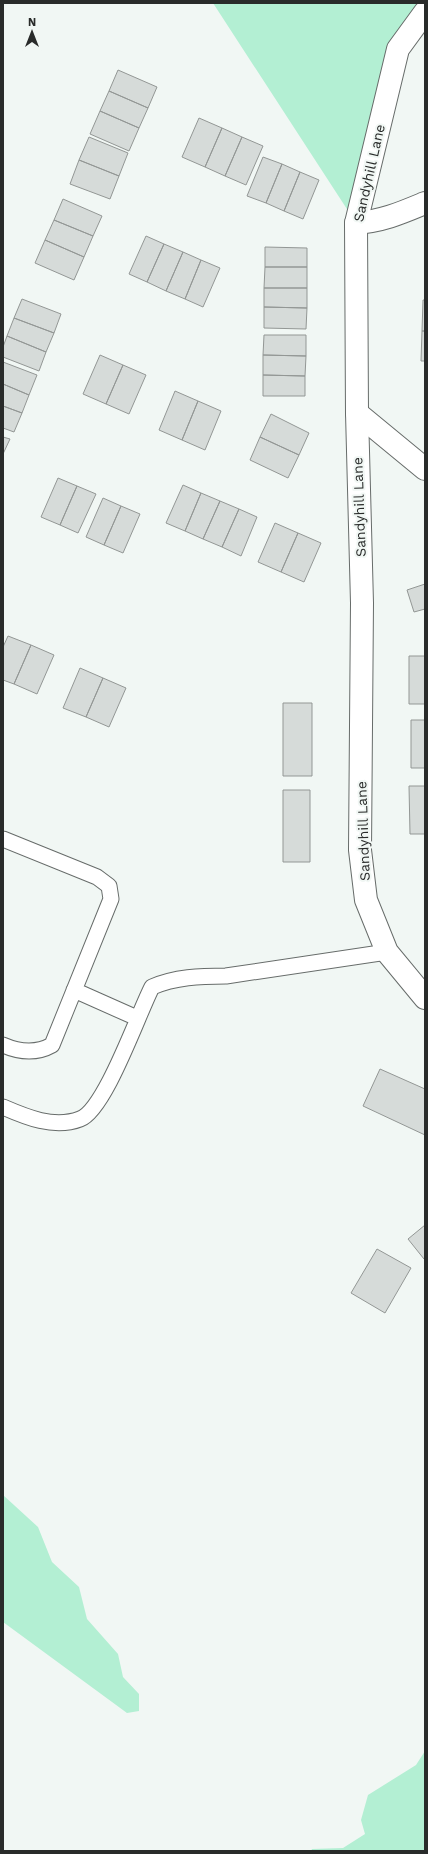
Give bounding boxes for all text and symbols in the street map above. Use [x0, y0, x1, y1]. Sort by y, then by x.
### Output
north arrow [12, 12, 52, 52]
text: N [28, 16, 36, 29]
street label: Sandyhill Lane [350, 123, 388, 223]
street label: Sandyhill Lane [349, 457, 369, 557]
street label: Sandyhill Lane [353, 781, 373, 881]

